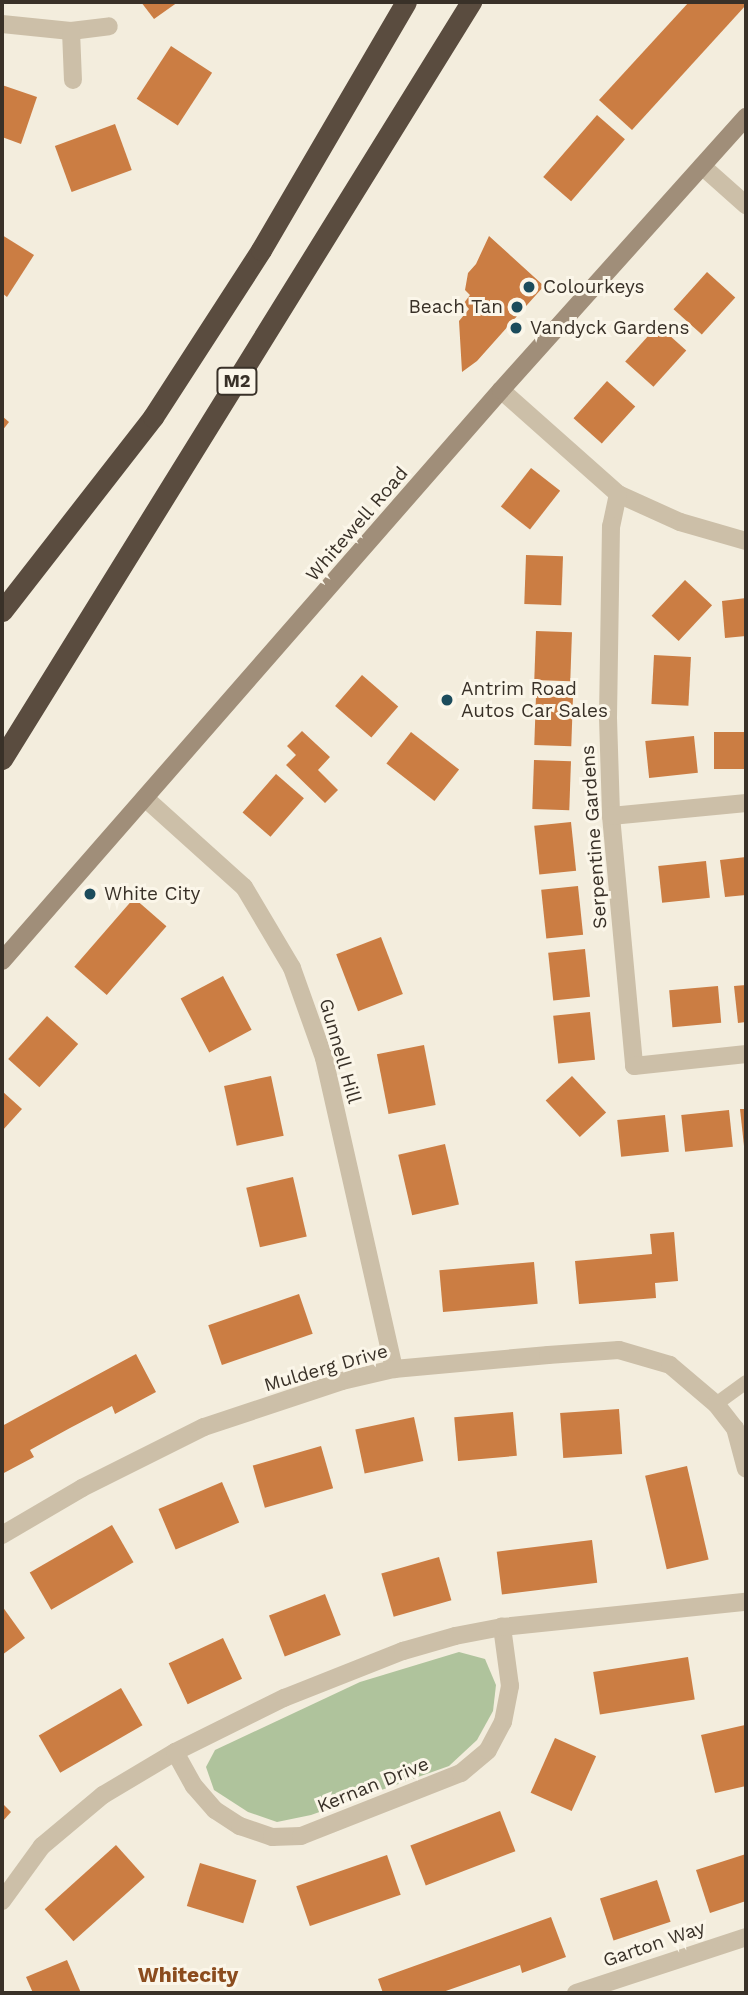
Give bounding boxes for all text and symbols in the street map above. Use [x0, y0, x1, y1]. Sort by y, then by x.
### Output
place label: Colourkeys [543, 276, 645, 298]
marker: Colourkeys [521, 279, 537, 295]
place label: Beach Tan [408, 296, 503, 318]
marker: Beach Tan [509, 299, 525, 315]
place label: Vandyck Gardens [530, 317, 690, 339]
marker: Vandyck Gardens [508, 320, 524, 336]
road number: M2 [216, 366, 258, 396]
street label: Whitewell Road [301, 462, 413, 586]
place label: Antrim Road Autos Car Sales [461, 678, 608, 722]
marker: Antrim Road Autos Car Sales [439, 692, 455, 708]
street label: Serpentine Gardens [576, 744, 612, 930]
place label: White City [104, 883, 200, 905]
marker: White City [82, 886, 98, 902]
street label: Gunnell Hill [314, 996, 366, 1106]
street label: Mulderg Drive [262, 1339, 390, 1397]
street label: Kernan Drive [314, 1752, 432, 1818]
street label: Garton Way [600, 1916, 708, 1972]
district label: Whitecity [138, 1962, 238, 1988]

